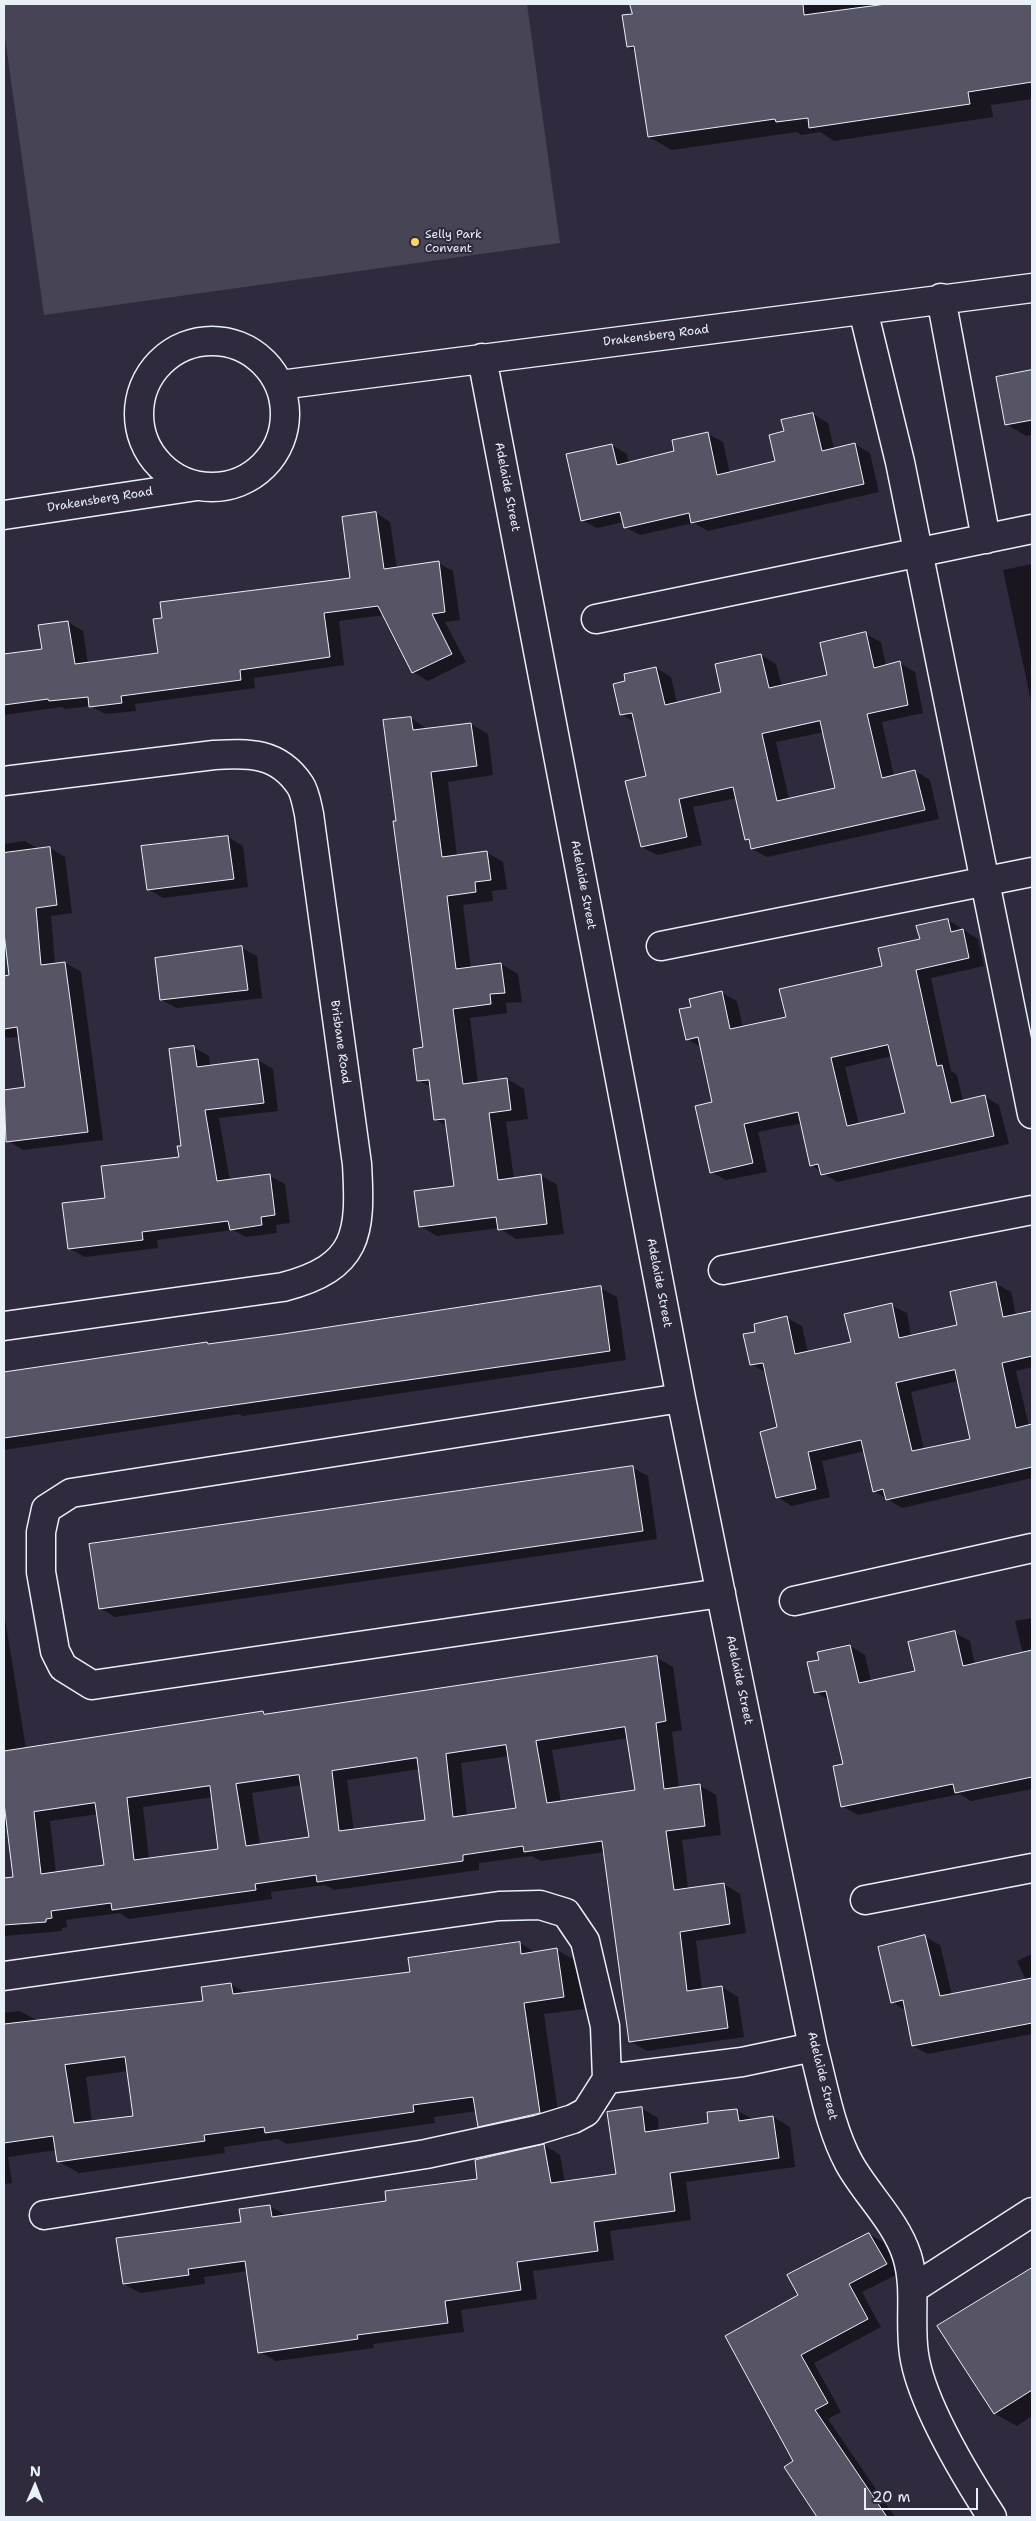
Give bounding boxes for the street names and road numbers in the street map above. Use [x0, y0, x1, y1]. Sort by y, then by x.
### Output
street label: Drakensberg Road [602, 322, 710, 350]
street label: Adelaide Street [491, 441, 523, 533]
street label: Drakensberg Road [46, 485, 154, 515]
street label: Adelaide Street [567, 839, 599, 931]
street label: Brisbane Road [327, 999, 353, 1085]
street label: Adelaide Street [643, 1237, 675, 1329]
street label: Adelaide Street [723, 1634, 755, 1726]
street label: Adelaide Street [804, 2030, 840, 2122]

